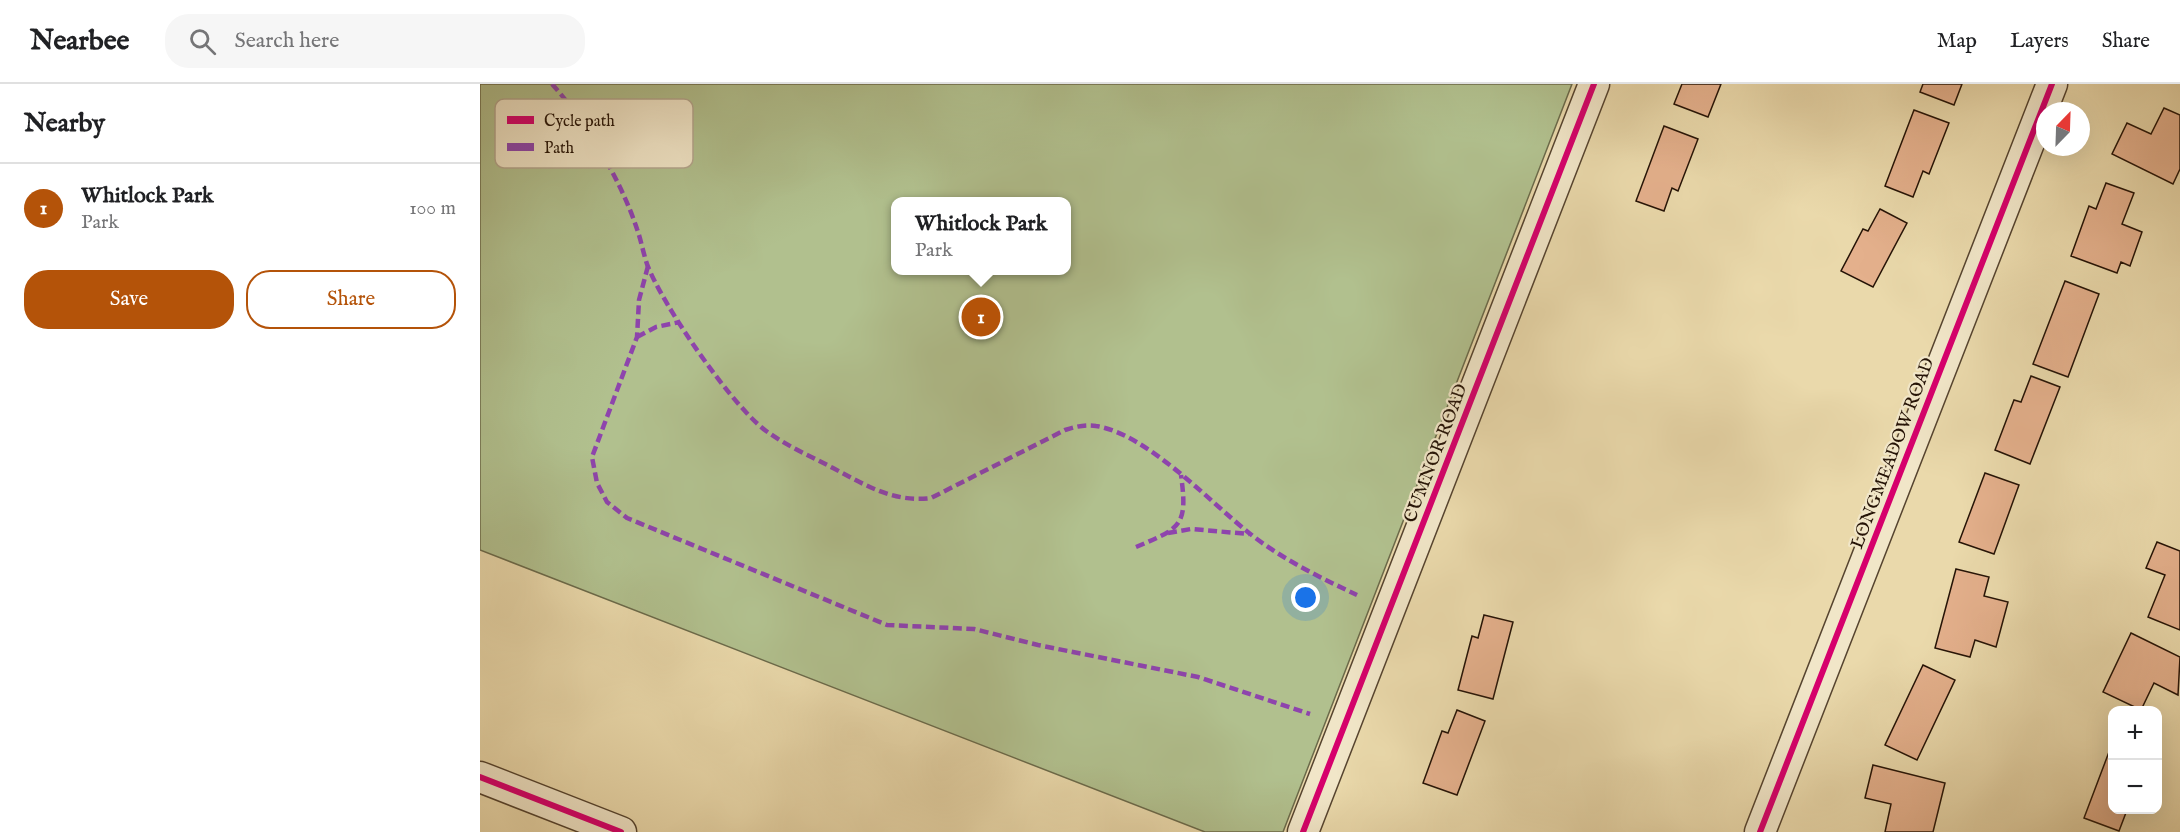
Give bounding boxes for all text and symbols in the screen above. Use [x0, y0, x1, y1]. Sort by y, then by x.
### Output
search box [165, 14, 585, 68]
text: Nearbee [30, 24, 129, 59]
icon: search [186, 25, 219, 58]
text: Search here [234, 27, 339, 55]
text: Map [1937, 28, 1977, 55]
text: Layers [2010, 28, 2069, 55]
text: Share [2102, 28, 2150, 55]
legend [495, 99, 693, 168]
north arrow [2036, 102, 2090, 156]
text: Nearby [24, 107, 105, 140]
text: Cycle path [544, 112, 615, 132]
text: Path [544, 139, 575, 159]
text: Whitlock Park [81, 182, 214, 210]
text: 1 [40, 196, 47, 221]
text: 100 m [409, 196, 456, 221]
popup [891, 197, 1071, 275]
text: Park [81, 210, 119, 235]
text: Whitlock Park [915, 210, 1047, 238]
text: Park [915, 238, 953, 263]
button: Save [24, 270, 234, 329]
button: Share [246, 270, 456, 329]
pin: 1 [962, 294, 1000, 340]
street label: LONGMEADOW ROAD [1846, 354, 1941, 553]
street label: CUMNOR ROAD [1399, 381, 1473, 526]
your location [1291, 583, 1320, 612]
map controls [2108, 706, 2162, 814]
button: + [2108, 706, 2162, 760]
button: − [2108, 760, 2162, 814]

